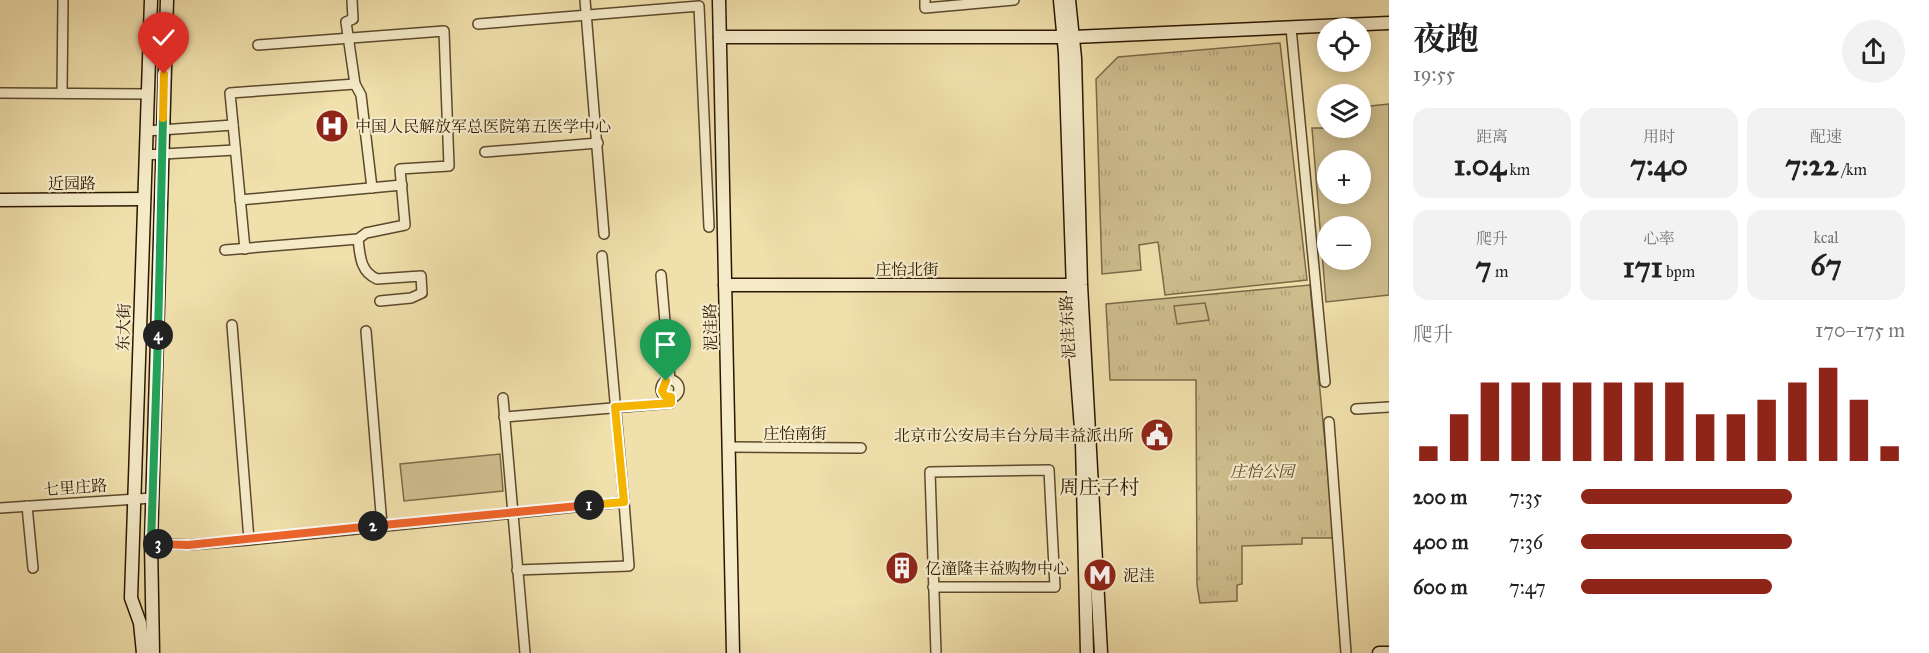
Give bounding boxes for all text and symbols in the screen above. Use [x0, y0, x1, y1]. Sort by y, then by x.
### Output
pin [138, 12, 189, 74]
map controls [1317, 18, 1371, 270]
button: locate [1317, 18, 1371, 72]
text: 夜跑 [1413, 19, 1479, 59]
button: share [1842, 20, 1905, 83]
icon: check [147, 21, 180, 54]
text: 19:55 [1413, 62, 1455, 86]
button: layers [1317, 84, 1371, 138]
hospital icon: 中国人民解放军总医院第五医学中心 [314, 108, 350, 144]
place label: 中国人民解放军总医院第五医学中心 [355, 117, 611, 136]
text: 距离 [1476, 127, 1508, 146]
text: 用时 [1643, 127, 1675, 146]
text: 配速 [1810, 127, 1842, 146]
text: 1.04 [1454, 147, 1506, 183]
text: 7:40 [1630, 147, 1688, 183]
text: 7:22 [1785, 147, 1838, 183]
button: + [1317, 150, 1371, 204]
text: km [1506, 160, 1530, 179]
text: /km [1838, 160, 1867, 179]
street label: 近园路 [48, 174, 96, 193]
button: − [1317, 216, 1371, 270]
text: kcal [1813, 228, 1839, 247]
text: 爬升 [1476, 229, 1508, 248]
text: 心率 [1643, 229, 1675, 248]
text: 67 [1810, 247, 1842, 283]
text: 7 [1476, 249, 1492, 285]
text: 171 [1623, 249, 1663, 285]
street label: 庄怡北街 [875, 260, 939, 279]
text: m [1492, 262, 1508, 281]
text: bpm [1663, 262, 1695, 281]
street label: 泥洼东路 [1056, 295, 1079, 359]
street label: 东大街 [113, 303, 134, 351]
street label: 泥洼路 [701, 303, 720, 351]
text: 170–175 m [1815, 318, 1905, 342]
pin [640, 319, 691, 381]
pin: 4 [143, 320, 173, 350]
text: 爬升 [1413, 322, 1453, 346]
text: 4 [154, 325, 162, 344]
icon: arrive [649, 328, 682, 361]
public building icon: 北京市公安局丰台分局丰益派出所 [1139, 417, 1175, 453]
street label: 庄怡南街 [763, 424, 827, 443]
place label: 北京市公安局丰台分局丰益派出所 [894, 426, 1134, 445]
park label: 庄怡公园 [1230, 462, 1297, 481]
district label: 周庄子村 [1059, 475, 1139, 499]
street label: 七里庄路 [42, 476, 108, 499]
text: 200 m [1413, 485, 1467, 509]
text: 7:35 [1509, 485, 1542, 509]
pin: 1 [574, 490, 604, 520]
text: 1 [586, 495, 592, 514]
pin: 2 [358, 511, 388, 541]
text: 2 [369, 516, 377, 535]
pin: 3 [143, 529, 173, 559]
text: 400 m [1413, 530, 1469, 554]
text: 7:36 [1509, 530, 1543, 554]
text: 3 [155, 534, 161, 553]
building icon: 亿潼隆丰益购物中心 [884, 550, 920, 586]
metro station icon: 泥洼 [1082, 557, 1118, 593]
place label: 亿潼隆丰益购物中心 [925, 559, 1069, 578]
place label: 泥洼 [1123, 566, 1155, 585]
text: 600 m [1413, 575, 1468, 599]
text: 7:47 [1509, 575, 1546, 599]

